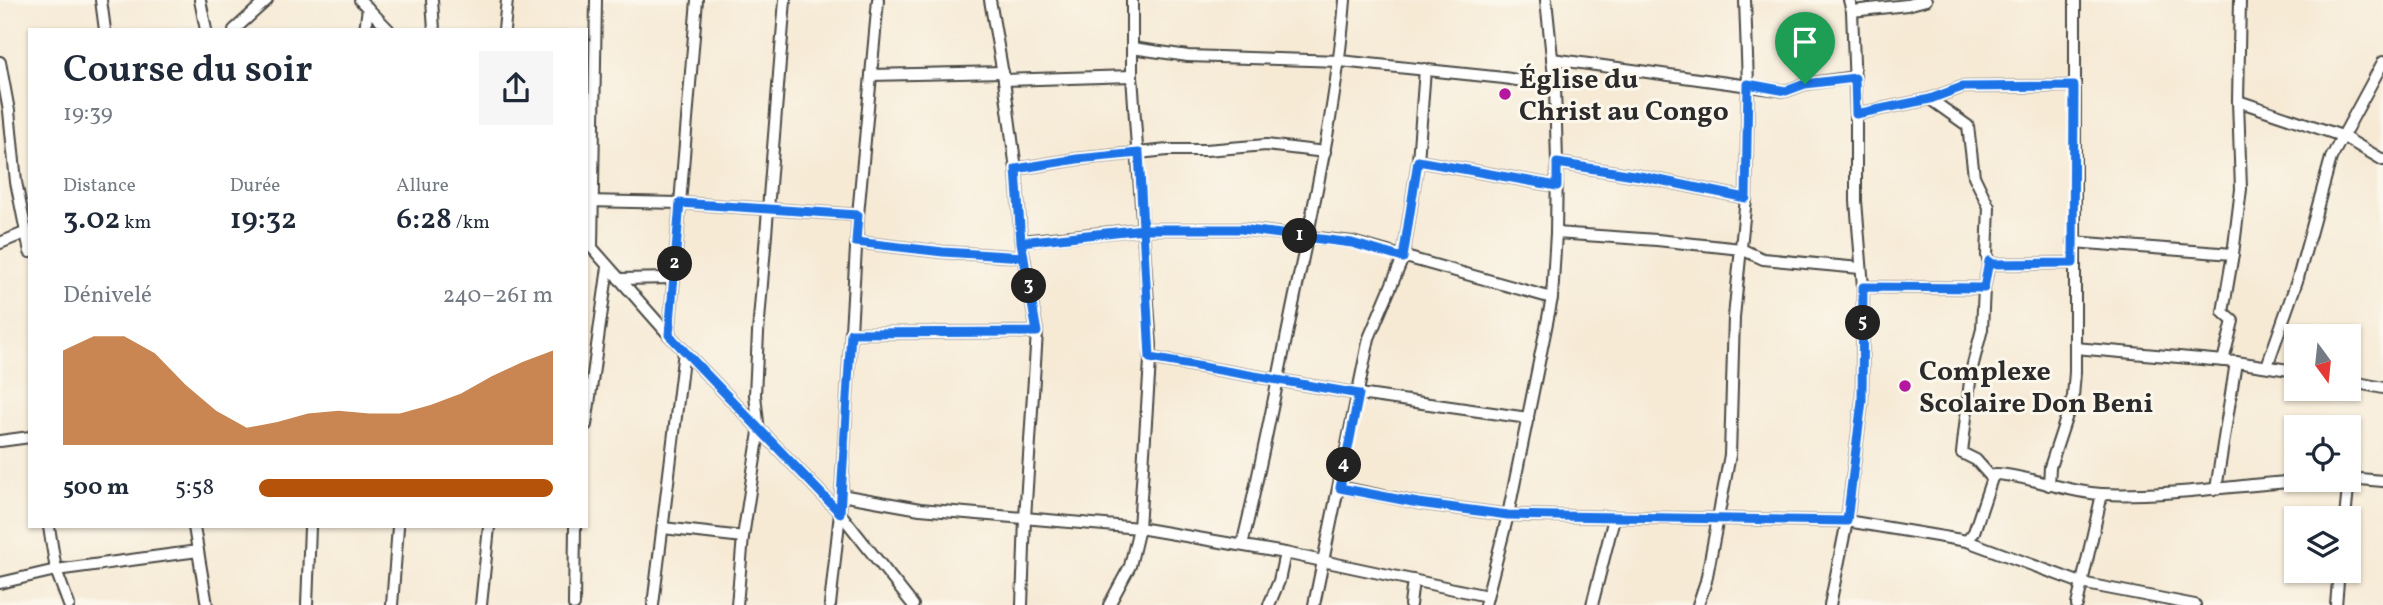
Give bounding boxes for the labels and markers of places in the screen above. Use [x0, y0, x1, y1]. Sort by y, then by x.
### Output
pin [1775, 12.0, 1835, 84]
place label: Église du Christ au Congo [1519, 61, 1729, 132]
marker: Église du Christ au Congo [1497, 86, 1513, 102]
pin: 1 [1282, 218, 1318, 254]
pin: 2 [658, 246, 692, 282]
pin: 3 [1012, 268, 1046, 304]
pin: 5 [1846, 306, 1881, 340]
place label: Complexe Scolaire Don Beni [1919, 353, 2153, 424]
marker: Complexe Scolaire Don Beni [1897, 378, 1913, 394]
pin: 4 [1326, 448, 1362, 482]

